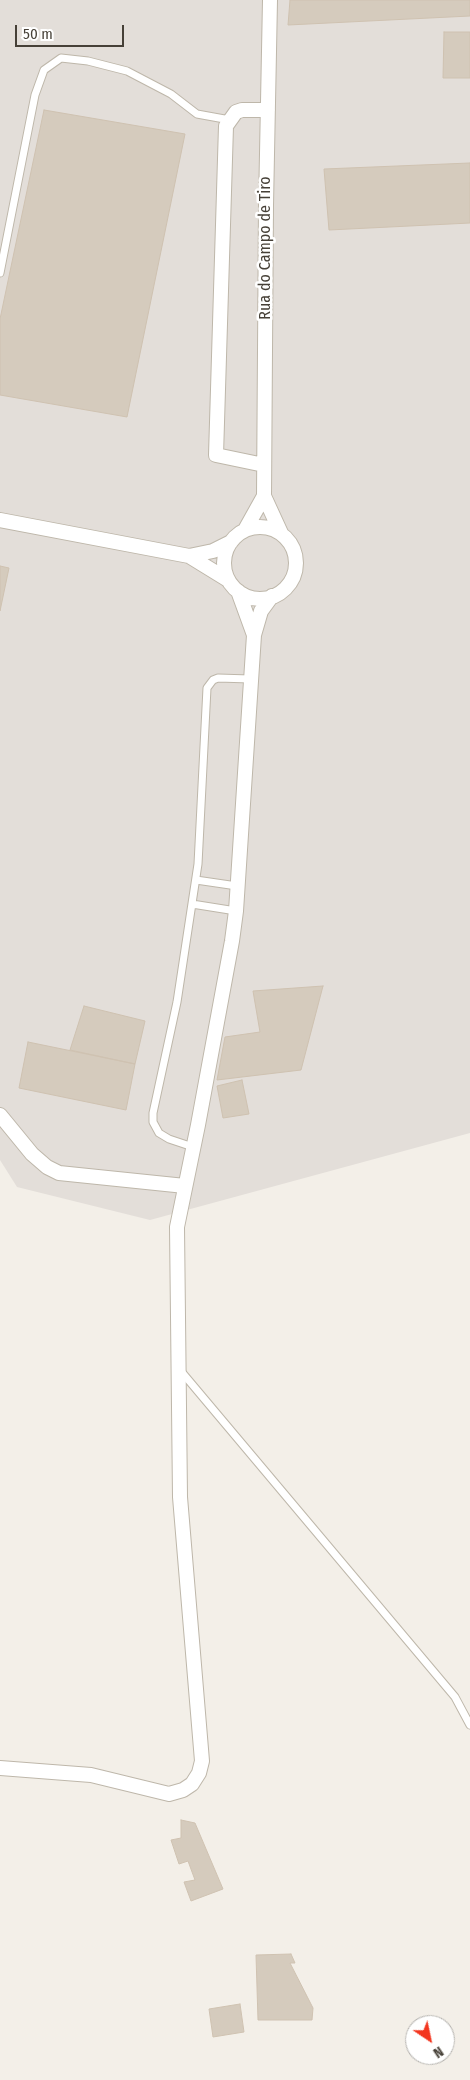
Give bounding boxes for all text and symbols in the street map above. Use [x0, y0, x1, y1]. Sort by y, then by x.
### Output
scale bar [18, 15, 126, 47]
text: 50 m [23, 25, 53, 43]
street label: Rua do Campo de Tiro [256, 176, 276, 320]
north arrow [405, 2015, 455, 2065]
text: N [430, 2043, 446, 2061]

